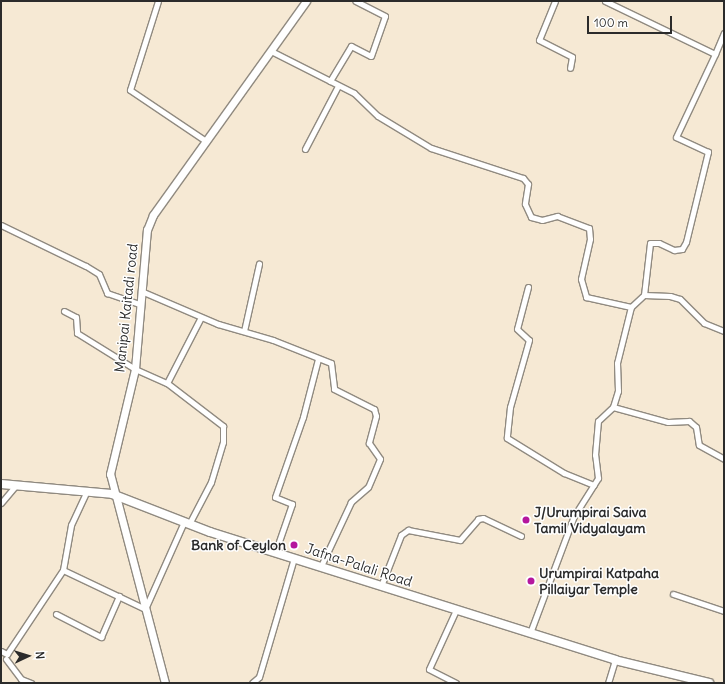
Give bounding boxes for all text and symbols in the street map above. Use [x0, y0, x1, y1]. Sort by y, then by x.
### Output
scale bar [589, 8, 674, 34]
text: 100 m [594, 15, 628, 30]
street label: Manipai Kaitadi road [111, 243, 141, 373]
place label: J/Urumpirai Saiva Tamil Vidyalayam [534, 504, 647, 536]
marker: J/Urumpirai Saiva Tamil Vidyalayam [521, 515, 531, 525]
place label: Bank of Ceylon [191, 537, 286, 553]
marker: Bank of Ceylon [289, 540, 299, 550]
street label: Jafna-Palali Road [304, 540, 414, 590]
place label: Urumpirai Katpaha Pillaiyar Temple [539, 565, 659, 598]
marker: Urumpirai Katpaha Pillaiyar Temple [526, 576, 536, 586]
north arrow [8, 636, 48, 676]
text: N [33, 651, 47, 659]

